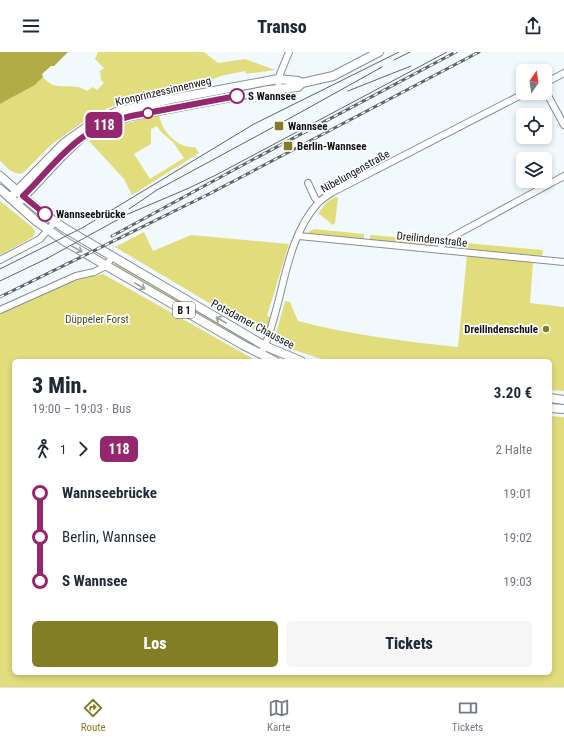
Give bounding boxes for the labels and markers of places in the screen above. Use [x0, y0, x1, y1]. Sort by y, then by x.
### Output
marker: S Wannsee [229, 88, 245, 104]
place label: S Wannsee [248, 90, 296, 103]
unlabelled marker [142, 107, 154, 119]
marker: Wannsee [273, 120, 285, 132]
place label: Wannsee [288, 120, 328, 133]
marker: Berlin-Wannsee [282, 140, 294, 152]
place label: Berlin-Wannsee [297, 140, 367, 153]
marker: Wannseebrücke [37, 206, 53, 222]
place label: Wannseebrücke [56, 208, 126, 221]
place label: Dreilindenschule [464, 323, 538, 336]
marker: Dreilindenschule [541, 324, 551, 334]

